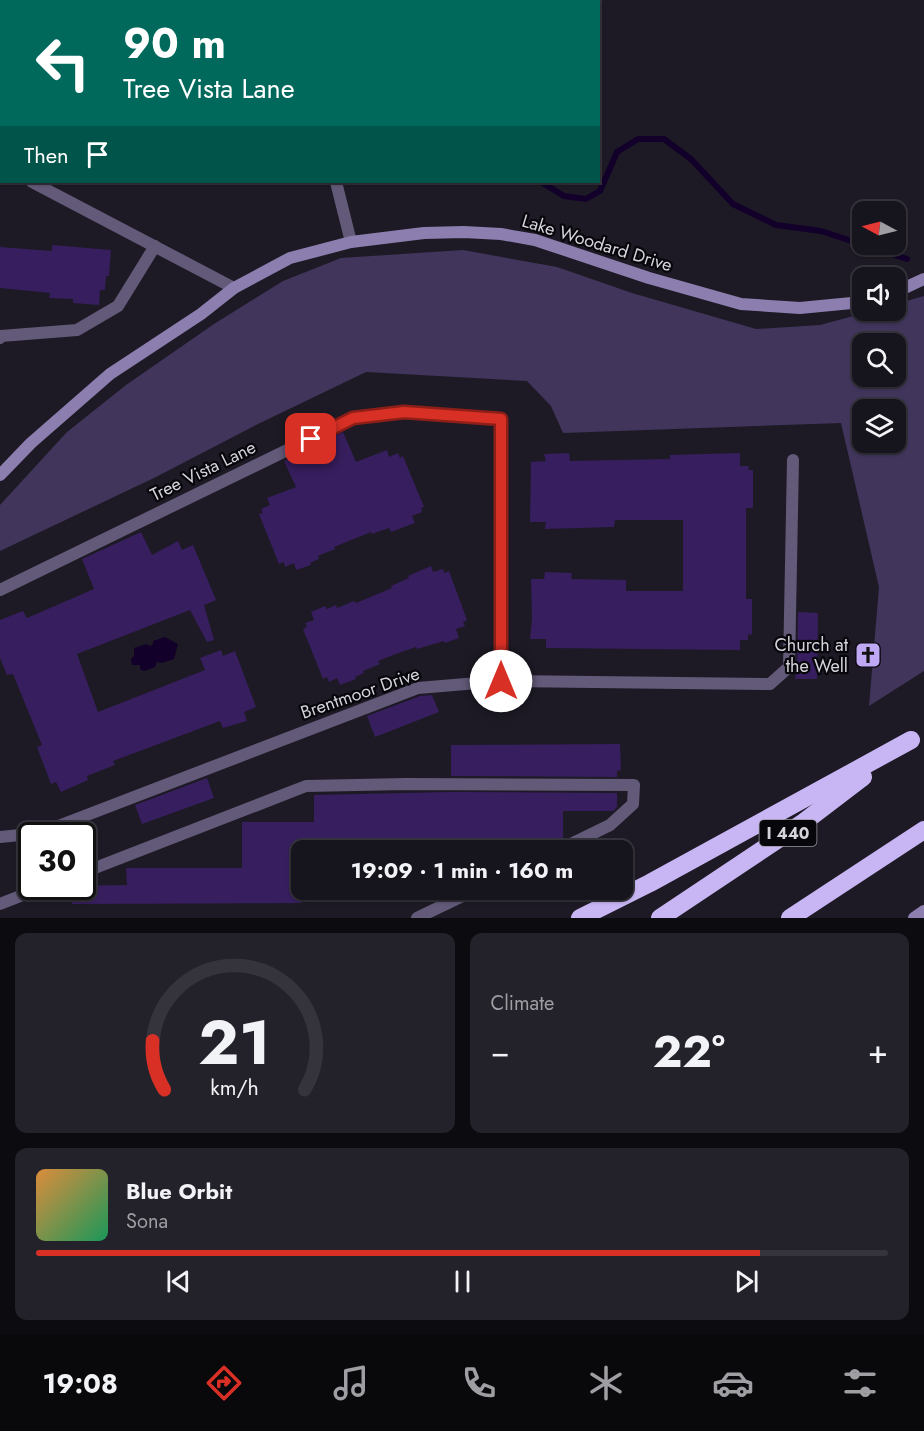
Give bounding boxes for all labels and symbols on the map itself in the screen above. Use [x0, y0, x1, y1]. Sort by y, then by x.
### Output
north arrow [852, 201, 906, 255]
street label: Lake Woodard Drive [519, 208, 675, 278]
pin [285, 413, 336, 464]
street label: Tree Vista Lane [146, 434, 260, 508]
place label: Church at the Well [774, 632, 849, 679]
church icon: Church at the Well [853, 640, 883, 670]
position arrow [469, 649, 533, 713]
street label: Brentmoor Drive [297, 660, 423, 726]
road number: I 440 [760, 820, 816, 846]
speed limit sign: 30 [18, 822, 96, 900]

